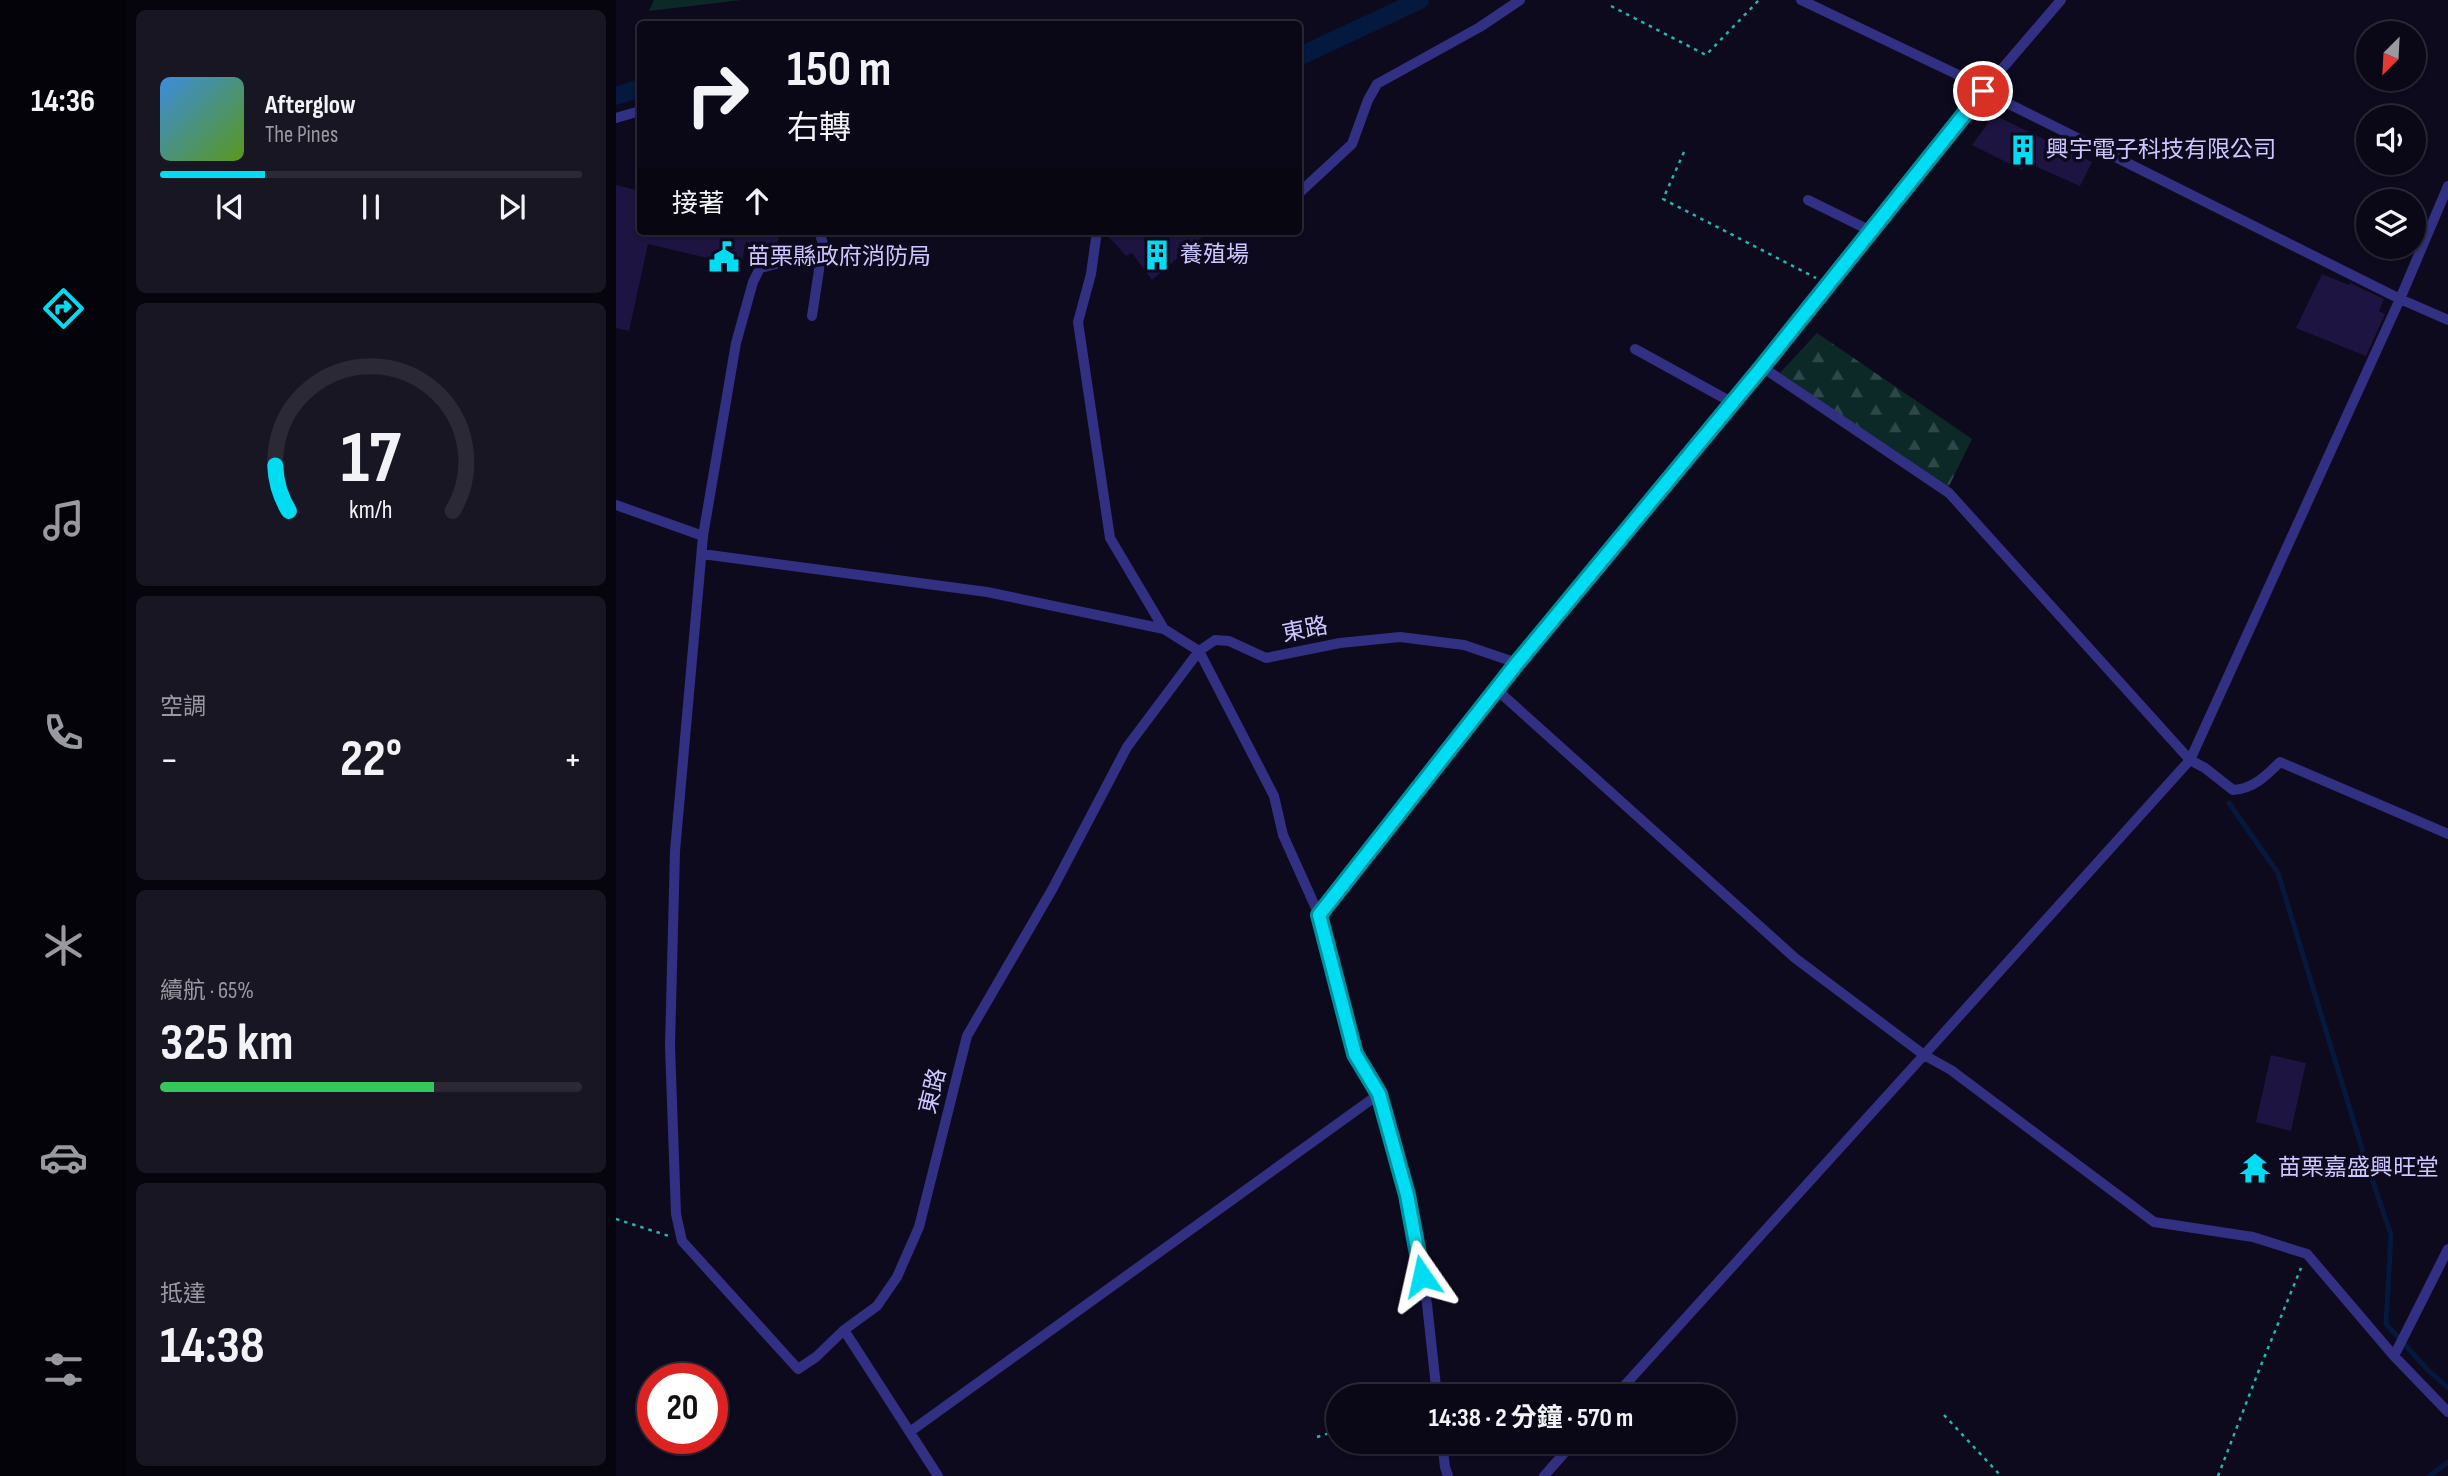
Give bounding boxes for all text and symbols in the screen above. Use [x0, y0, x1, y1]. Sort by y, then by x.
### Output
north arrow [2356, 21, 2426, 91]
map controls [2356, 21, 2426, 259]
text: 150 m [787, 41, 891, 100]
icon: right [672, 49, 763, 140]
pin [1953, 61, 2013, 121]
icon: arrive [1964, 72, 2002, 110]
text: 14:36 [31, 82, 95, 121]
text: Afterglow [265, 90, 356, 121]
button: sound [2356, 105, 2426, 175]
text: 右轉 [787, 109, 851, 148]
text: The Pines [265, 121, 338, 149]
building icon: 興宇電子科技有限公司 [2006, 133, 2040, 167]
place label: 興宇電子科技有限公司 [2046, 136, 2276, 164]
icon: ahead [738, 182, 776, 220]
icon: previous [211, 188, 249, 226]
icon: pause [352, 188, 390, 226]
icon: next [493, 188, 531, 226]
text: 接著 [672, 189, 724, 220]
button: layers [2356, 189, 2426, 259]
building icon: 養殖場 [1140, 238, 1174, 272]
public building icon: 苗栗縣政府消防局 [707, 240, 741, 274]
place label: 養殖場 [1180, 241, 1249, 269]
place label: 苗栗縣政府消防局 [747, 243, 931, 271]
icon: directions [39, 284, 88, 333]
text: 17 [341, 415, 401, 503]
text: km/h [349, 495, 393, 526]
icon: music [39, 496, 88, 545]
street label: 東路 [1280, 612, 1330, 648]
text: 空調 [160, 693, 206, 721]
icon: phone [39, 708, 88, 757]
text: 22° [340, 728, 402, 791]
text: − [160, 738, 179, 783]
text: + [563, 738, 582, 783]
icon: climate [39, 921, 88, 970]
text: 續航 · 65% [160, 977, 254, 1005]
text: 325 km [160, 1012, 293, 1075]
street label: 東路 [914, 1065, 952, 1117]
icon: car [39, 1133, 88, 1182]
temple icon: 苗栗嘉盛興旺堂 [2238, 1151, 2272, 1185]
place label: 苗栗嘉盛興旺堂 [2278, 1154, 2439, 1182]
position arrow [1385, 1239, 1459, 1313]
text: 抵達 [160, 1280, 206, 1308]
text: 14:38 [160, 1315, 264, 1378]
icon: filters [39, 1345, 88, 1394]
speed limit sign: 20 [637, 1363, 728, 1454]
text: 14:38 · 2 分鐘 · 570 m [1429, 1403, 1633, 1434]

